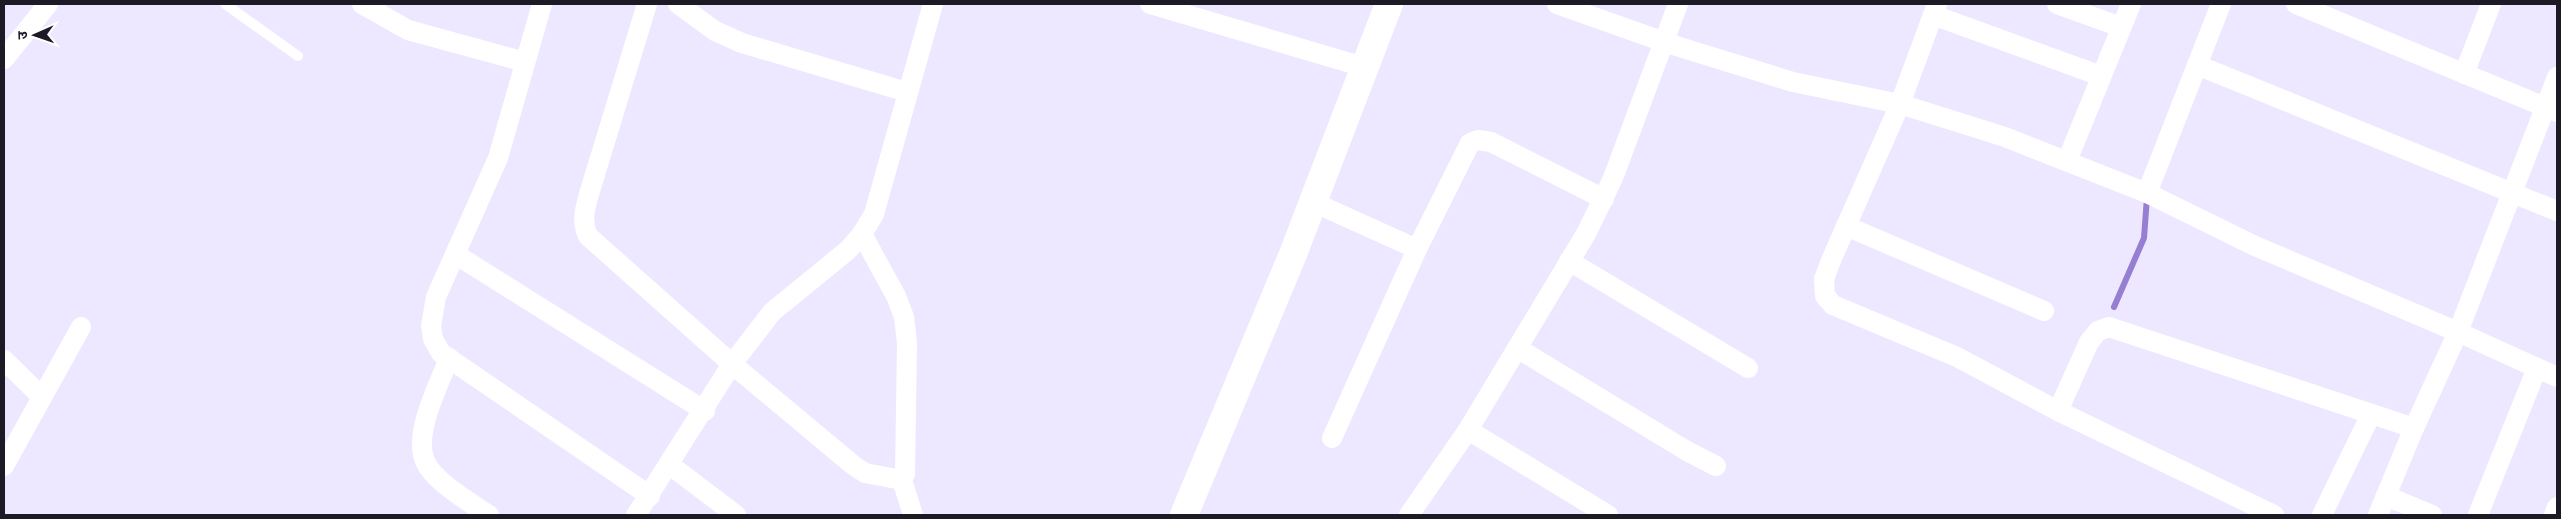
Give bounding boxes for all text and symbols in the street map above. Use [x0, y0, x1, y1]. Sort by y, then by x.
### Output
north arrow [10, 10, 60, 60]
text: उ [12, 30, 31, 40]

